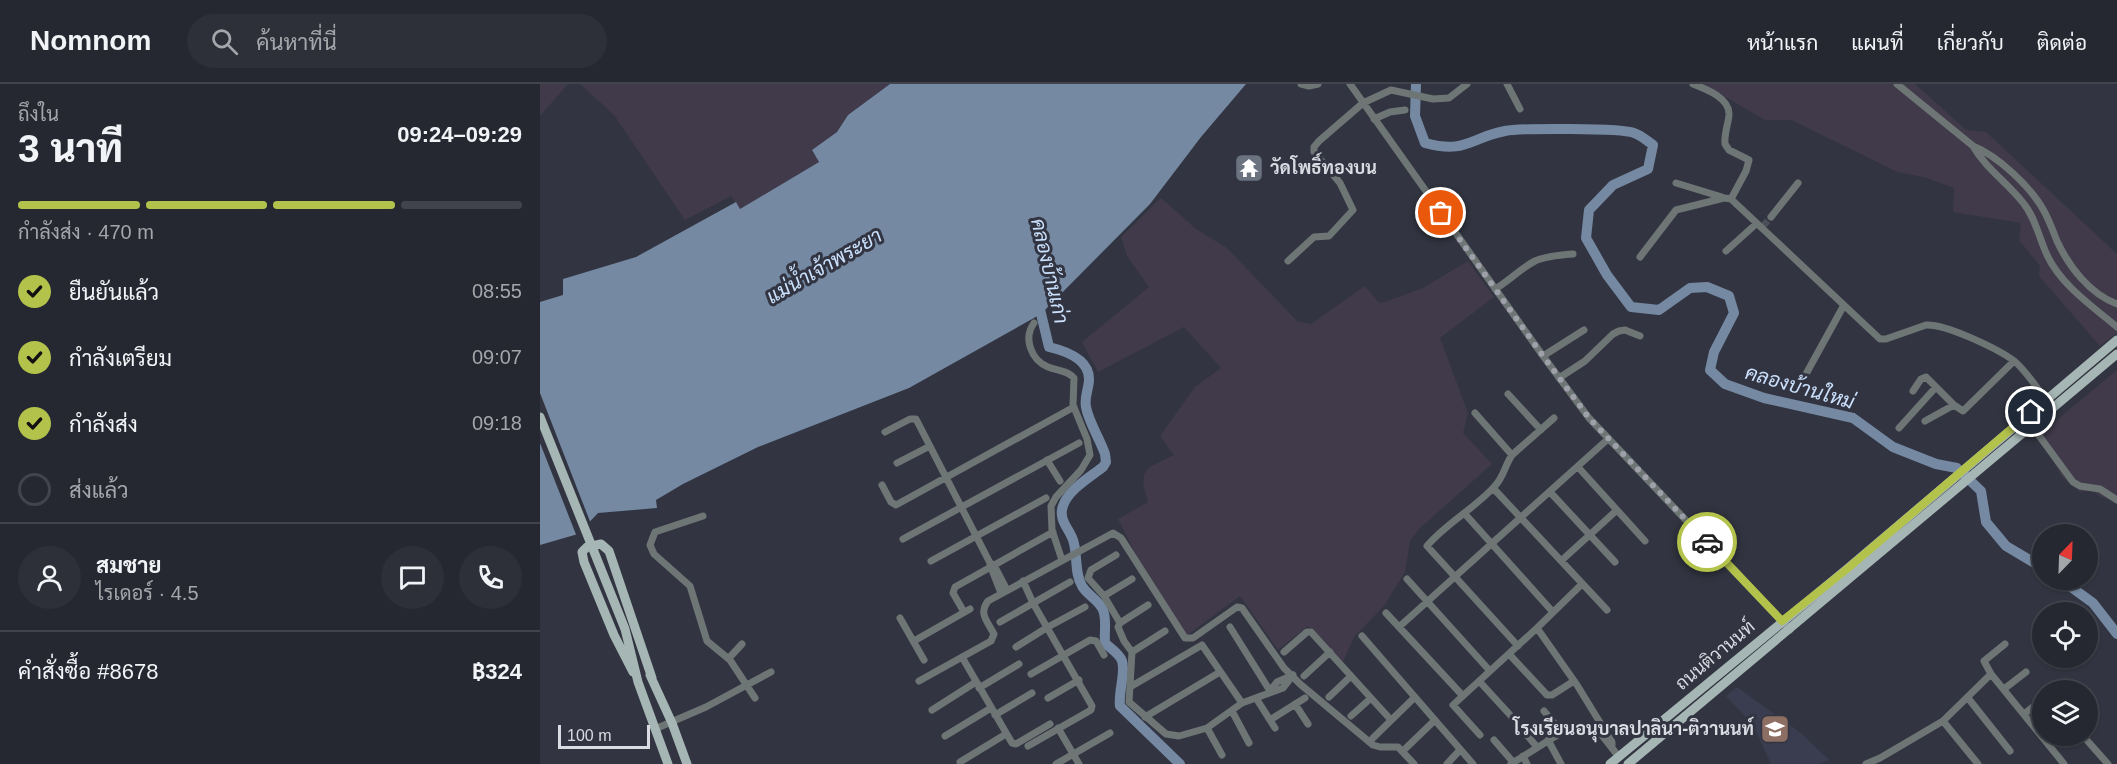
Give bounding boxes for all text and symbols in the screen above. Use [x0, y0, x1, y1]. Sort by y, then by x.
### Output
search box [187, 14, 607, 68]
text: Nomnom [30, 25, 151, 56]
icon: search [208, 25, 241, 58]
text: ค้นหาที่นี่ [256, 30, 337, 55]
text: หน้าแรก [1747, 31, 1818, 54]
text: แผนที่ [1851, 31, 1904, 54]
text: เกี่ยวกับ [1937, 31, 2004, 54]
text: ติดต่อ [2037, 31, 2087, 54]
text: ถึงใน [18, 103, 59, 125]
text: 09:24–09:29 [397, 122, 522, 147]
text: 3 นาที [18, 127, 123, 170]
temple icon: วัดโพธิ์ทองบน [1233, 152, 1265, 184]
place label: วัดโพธิ์ทองบน [1270, 152, 1377, 178]
pin [1415, 187, 1466, 238]
icon: bag [1424, 196, 1457, 229]
water label: คลองบ้านเก่า [1027, 216, 1075, 326]
water label: แม่น้ำเจ้าพระยา [759, 218, 885, 308]
text: กำลังส่ง · 470 m [18, 221, 154, 243]
icon: check [18, 275, 51, 308]
text: ยืนยันแล้ว [69, 280, 159, 305]
text: 08:55 [472, 280, 522, 302]
icon: check [18, 341, 51, 374]
text: กำลังเตรียม [69, 346, 172, 371]
text: 09:07 [472, 346, 522, 368]
water label: คลองบ้านใหม่ [1743, 359, 1859, 413]
pin [2005, 386, 2056, 437]
icon: home [2014, 395, 2047, 428]
icon: check [18, 407, 51, 440]
text: กำลังส่ง [69, 412, 138, 437]
text: 09:18 [472, 412, 522, 434]
text: ส่งแล้ว [69, 478, 129, 503]
courier [1677, 512, 1737, 572]
north arrow [2032, 524, 2098, 590]
map controls [2032, 524, 2098, 746]
icon: car [1691, 526, 1724, 559]
button: person [18, 546, 81, 609]
button: chat [381, 546, 444, 609]
button: phone [459, 546, 522, 609]
text: สมชาย [96, 553, 162, 578]
text: ไรเดอร์ · 4.5 [96, 582, 199, 604]
button: locate [2032, 602, 2098, 668]
street label: ถนนติวานนท์ [1669, 614, 1759, 694]
text: คำสั่งซื้อ #8678 [18, 659, 158, 684]
text: ฿324 [472, 659, 522, 684]
button: layers [2032, 680, 2098, 746]
school or university icon: โรงเรียนอนุบาลปาลินา-ติวานนท์ [1759, 713, 1791, 745]
place label: โรงเรียนอนุบาลปาลินา-ติวานนท์ [1512, 716, 1755, 743]
scale bar [558, 722, 650, 750]
text: 100 m [567, 727, 611, 744]

